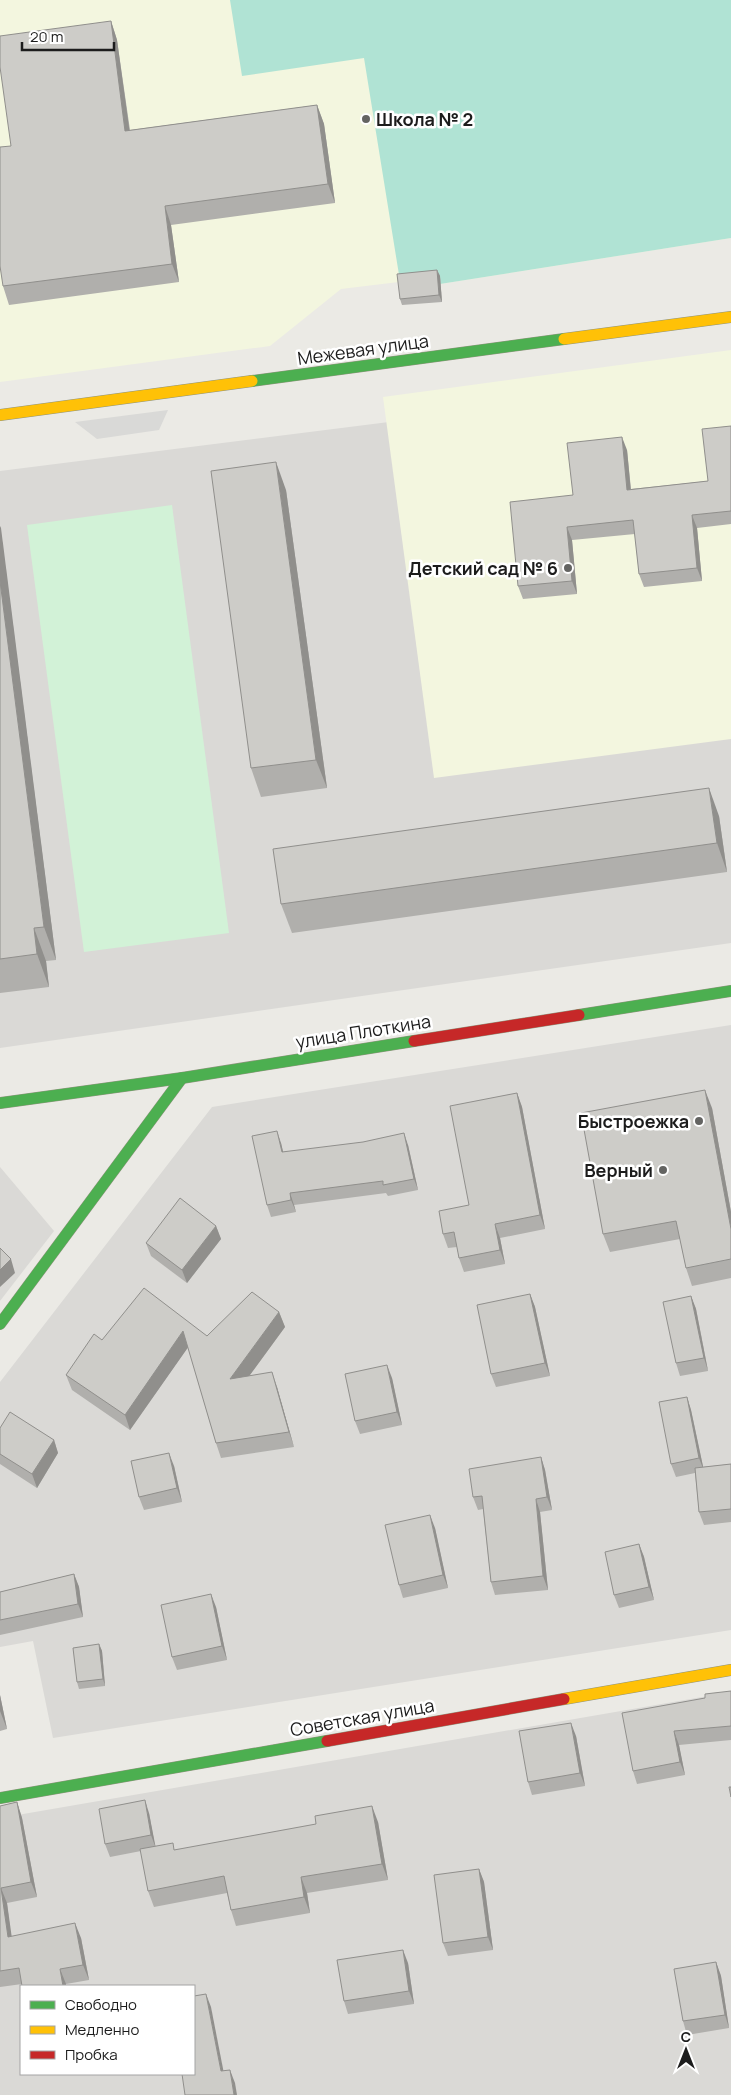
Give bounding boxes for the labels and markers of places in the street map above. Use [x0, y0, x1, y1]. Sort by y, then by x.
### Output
place label: Школа № 2 [376, 107, 473, 131]
marker: Школа № 2 [360, 113, 372, 125]
place label: Детский сад № 6 [408, 556, 558, 580]
marker: Детский сад № 6 [562, 562, 574, 574]
place label: Быстроежка [578, 1109, 689, 1133]
marker: Быстроежка [693, 1115, 705, 1127]
place label: Верный [584, 1158, 653, 1182]
marker: Верный [657, 1164, 669, 1176]

